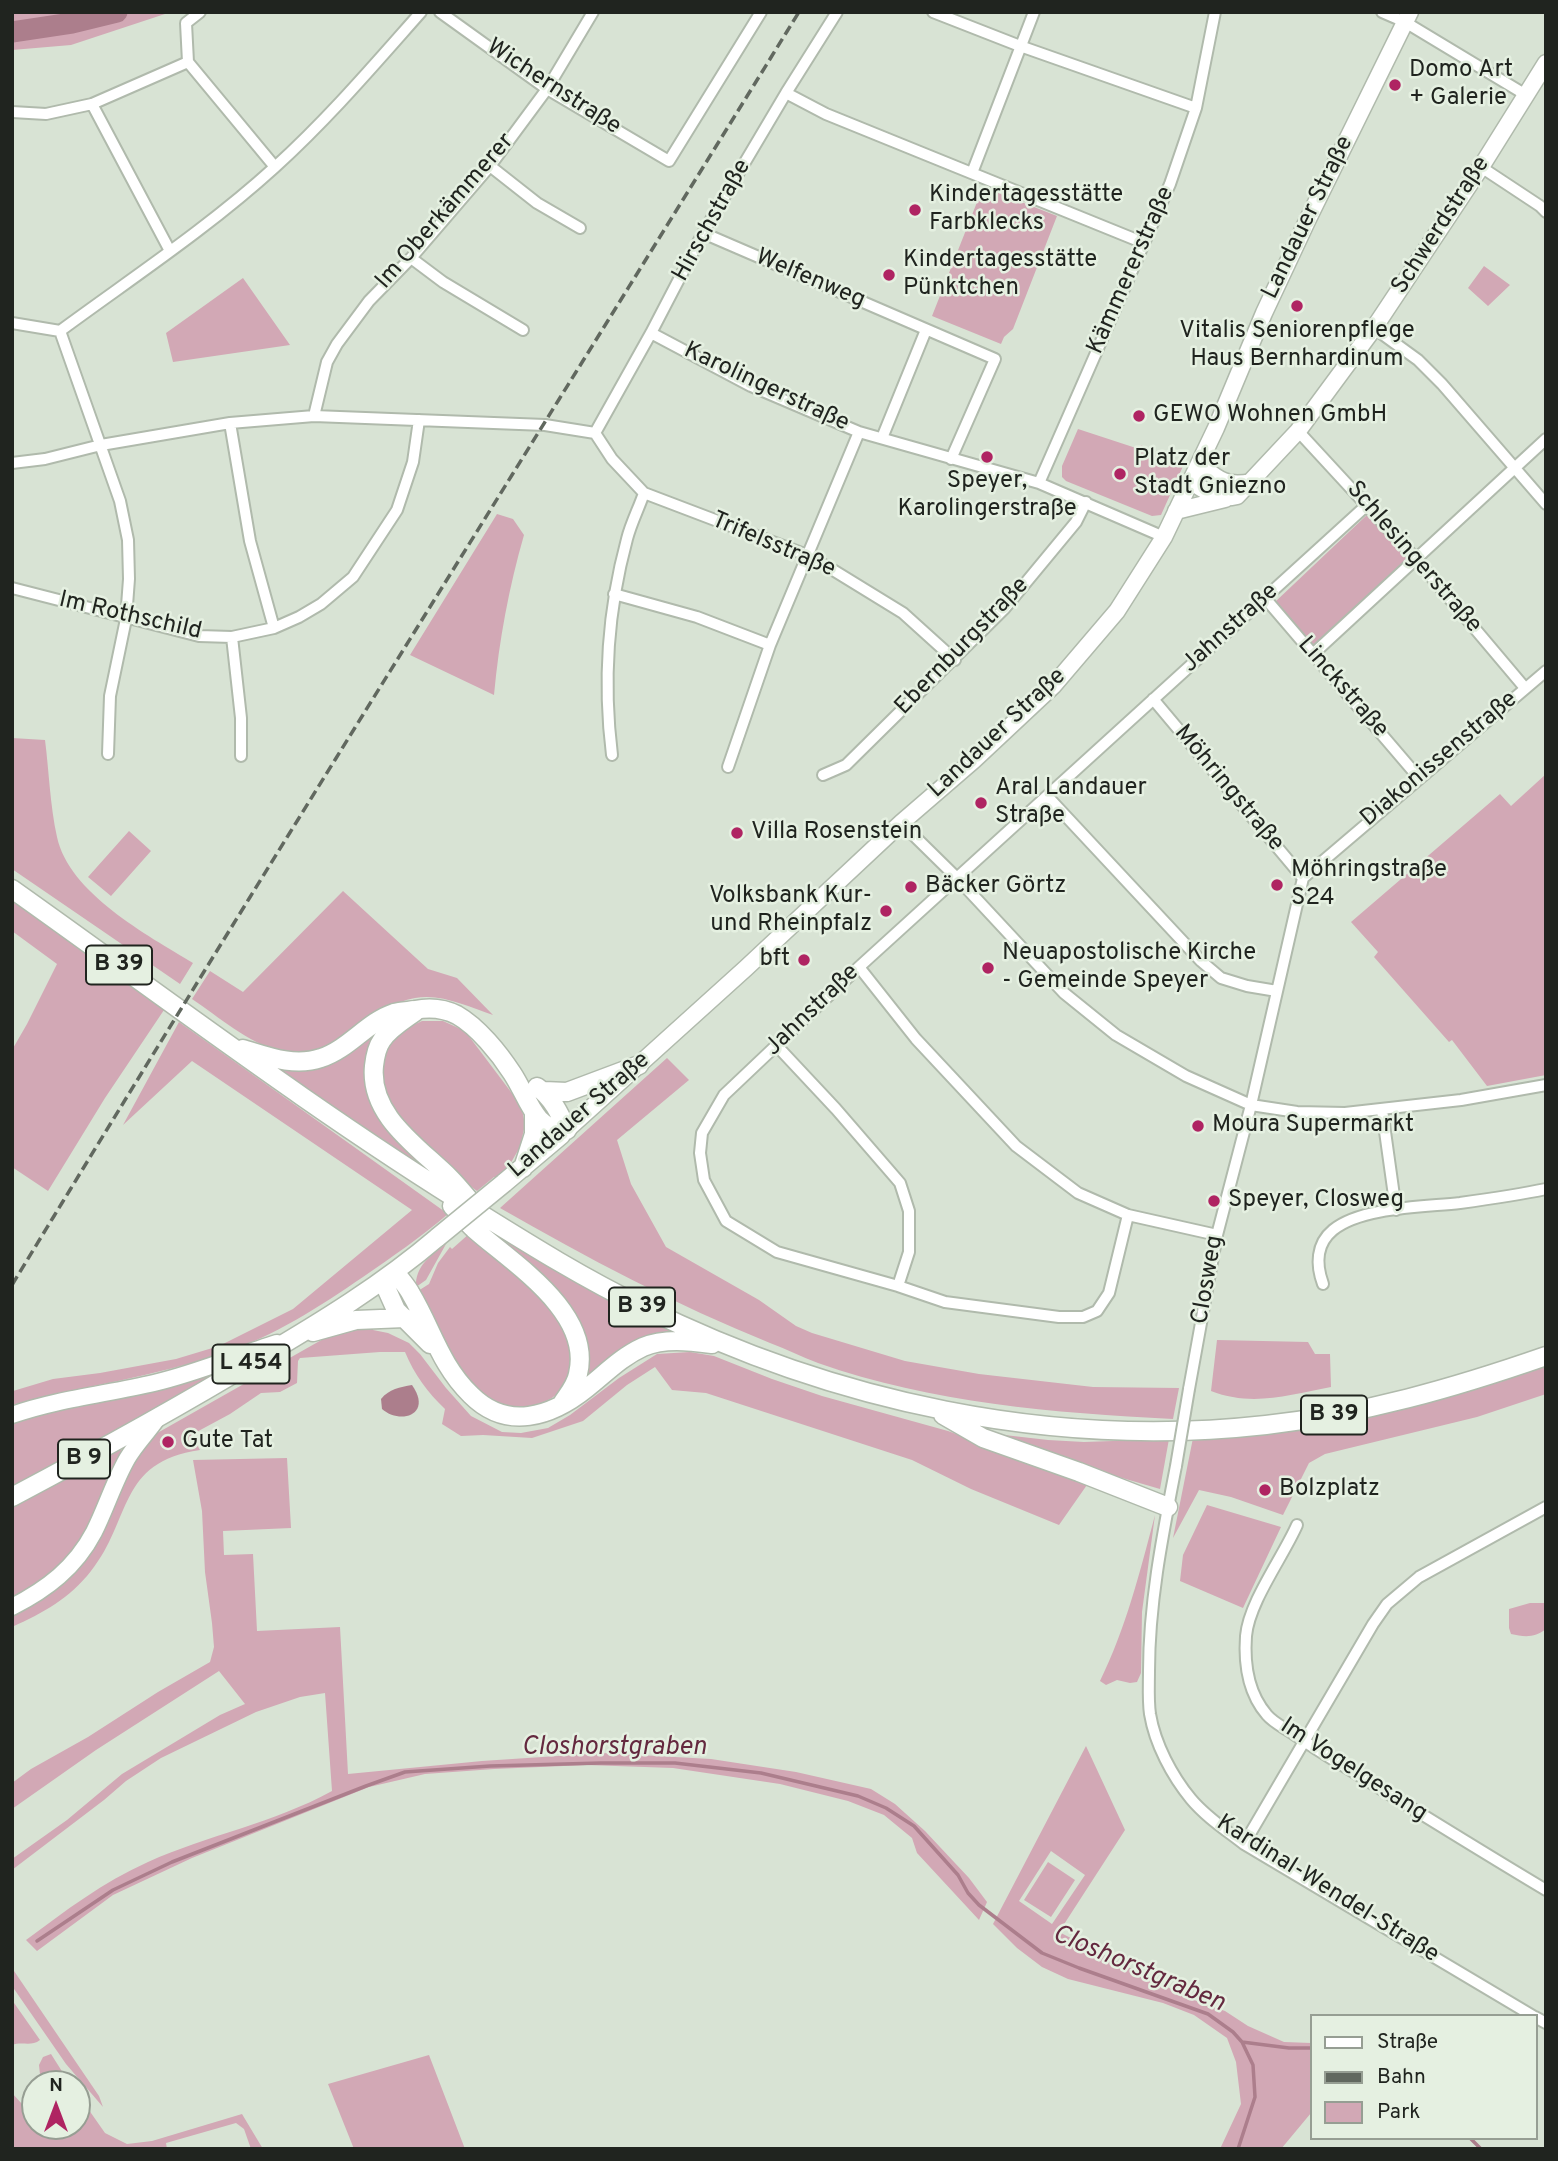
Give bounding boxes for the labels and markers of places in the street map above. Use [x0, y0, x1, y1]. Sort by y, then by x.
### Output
place label: Domo Art + Galerie [1409, 57, 1513, 113]
marker: Domo Art + Galerie [1387, 77, 1403, 93]
place label: Kindertagesstätte Farbklecks [929, 182, 1123, 238]
marker: Kindertagesstätte Farbklecks [907, 202, 923, 218]
place label: Kindertagesstätte Pünktchen [903, 247, 1097, 303]
marker: Kindertagesstätte Pünktchen [881, 267, 897, 283]
marker: Vitalis Seniorenpflege Haus Bernhardinum [1289, 298, 1305, 314]
place label: Vitalis Seniorenpflege Haus Bernhardinum [1179, 318, 1415, 374]
place label: GEWO Wohnen GmbH [1153, 402, 1387, 430]
marker: GEWO Wohnen GmbH [1131, 408, 1147, 424]
place label: Platz der Stadt Gniezno [1134, 446, 1286, 502]
marker: Speyer, Karolingerstraße [979, 449, 995, 465]
marker: Platz der Stadt Gniezno [1112, 466, 1128, 482]
place label: Speyer, Karolingerstraße [897, 468, 1077, 524]
place label: Aral Landauer Straße [995, 775, 1147, 831]
marker: Aral Landauer Straße [973, 795, 989, 811]
place label: Villa Rosenstein [751, 819, 922, 847]
marker: Villa Rosenstein [729, 825, 745, 841]
place label: Möhringstraße S24 [1291, 857, 1447, 913]
place label: Bäcker Görtz [925, 873, 1066, 901]
marker: Möhringstraße S24 [1269, 877, 1285, 893]
marker: Bäcker Görtz [903, 879, 919, 895]
place label: Volksbank Kur- und Rheinpfalz [709, 883, 872, 939]
marker: Volksbank Kur- und Rheinpfalz [878, 903, 894, 919]
place label: Neuapostolische Kirche - Gemeinde Speyer [1002, 940, 1256, 996]
place label: bft [759, 946, 790, 974]
marker: bft [796, 952, 812, 968]
marker: Neuapostolische Kirche - Gemeinde Speyer [980, 960, 996, 976]
place label: Moura Supermarkt [1212, 1112, 1414, 1140]
marker: Moura Supermarkt [1190, 1118, 1206, 1134]
place label: Speyer, Closweg [1228, 1187, 1404, 1215]
marker: Speyer, Closweg [1206, 1193, 1222, 1209]
place label: Gute Tat [182, 1428, 273, 1456]
marker: Gute Tat [160, 1434, 176, 1450]
place label: Bolzplatz [1279, 1476, 1380, 1504]
marker: Bolzplatz [1257, 1482, 1273, 1498]

